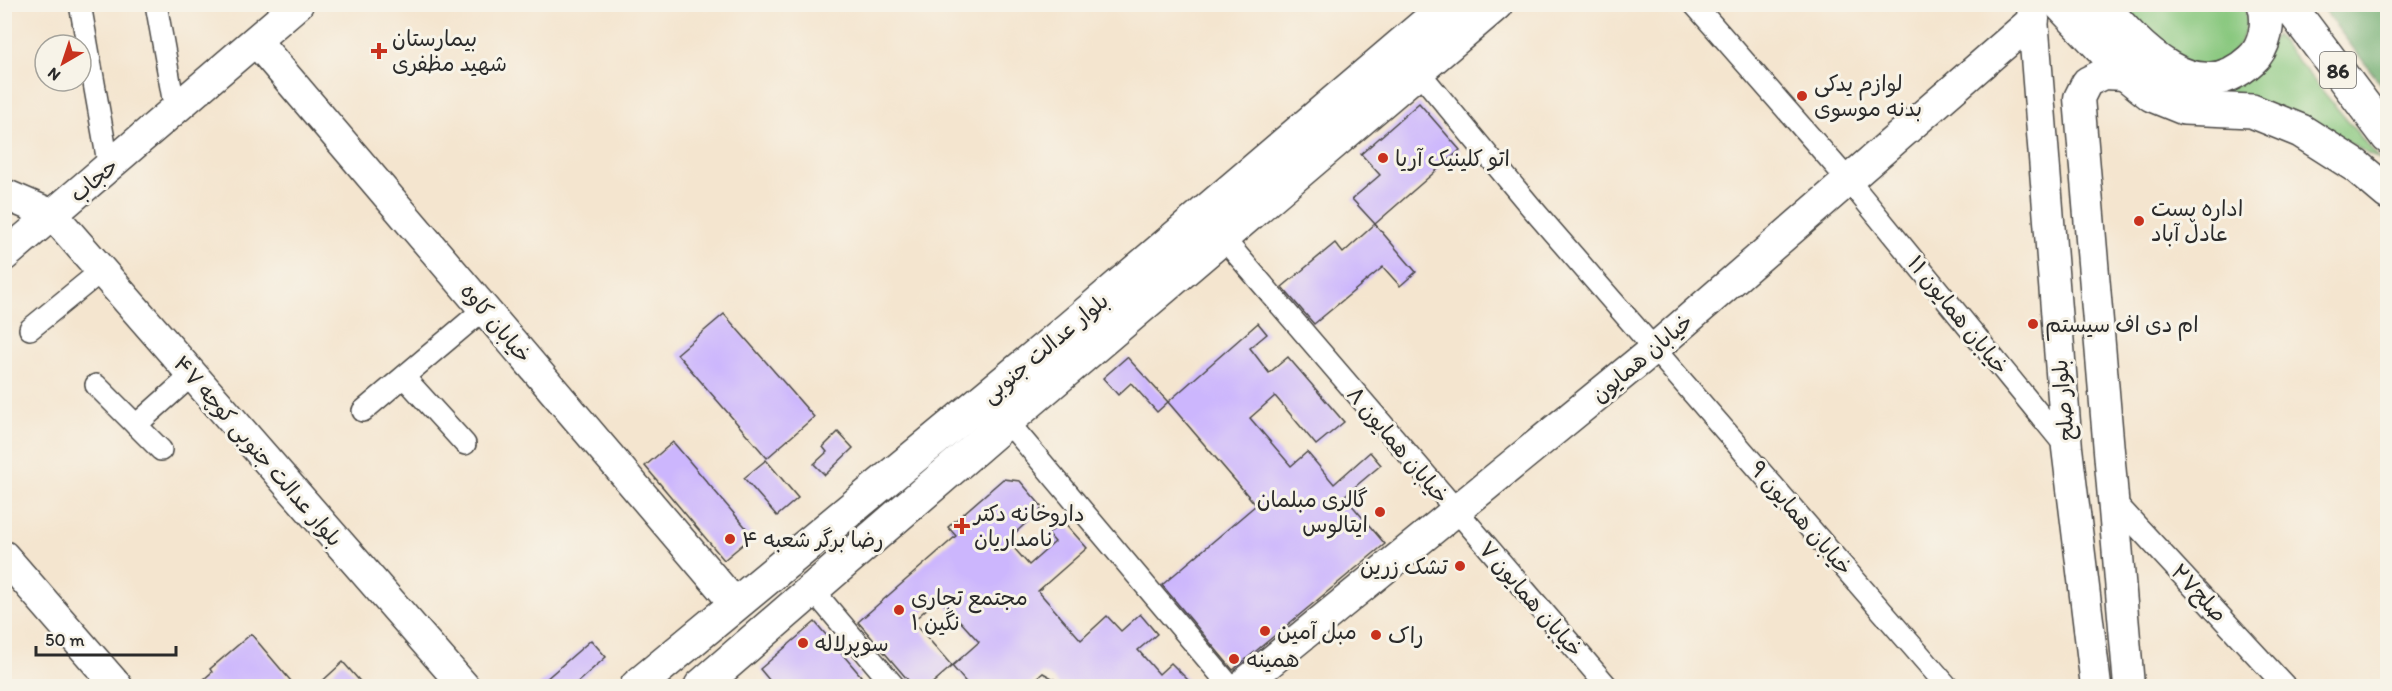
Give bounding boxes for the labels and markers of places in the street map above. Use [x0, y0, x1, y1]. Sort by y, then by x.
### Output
place label: بیمارستان شهید مظفری [392, 25, 507, 77]
marker: بیمارستان شهید مظفری [370, 42, 388, 60]
place label: لوازم یدکی بدنه موسوی [1814, 70, 1922, 122]
marker: لوازم یدکی بدنه موسوی [1795, 89, 1809, 103]
place label: اتو کلینیک آریا [1395, 145, 1510, 172]
marker: اتو کلینیک آریا [1376, 151, 1390, 165]
place label: اداره پست عادل آباد [2151, 195, 2243, 247]
marker: اداره پست عادل آباد [2132, 214, 2146, 228]
place label: ام دی اف سیستم [2045, 311, 2199, 341]
marker: ام دی اف سیستم [2026, 317, 2040, 331]
place label: گالری مبلمان ایتالوس [1257, 486, 1368, 539]
place label: داروخانه دکتر نامداریان [972, 500, 1085, 552]
marker: گالری مبلمان ایتالوس [1373, 505, 1387, 519]
marker: داروخانه دکتر نامداریان [955, 519, 969, 533]
place label: رضا برگر شعبه ۴ [742, 526, 884, 553]
marker: رضا برگر شعبه ۴ [723, 532, 737, 546]
place label: تشک زرین [1360, 553, 1449, 580]
marker: تشک زرین [1453, 559, 1467, 573]
place label: مجتمع تجاری نگین ۱ [911, 584, 1028, 636]
marker: مجتمع تجاری نگین ۱ [892, 603, 906, 617]
place label: مبل آمین [1277, 618, 1357, 645]
place label: راک [1388, 622, 1424, 649]
marker: مبل آمین [1258, 624, 1272, 638]
marker: راک [1369, 628, 1383, 642]
place label: سوپرلاله [815, 630, 889, 658]
marker: سوپرلاله [796, 636, 810, 650]
place label: همینه [1246, 646, 1300, 673]
marker: همینه [1227, 652, 1241, 666]

